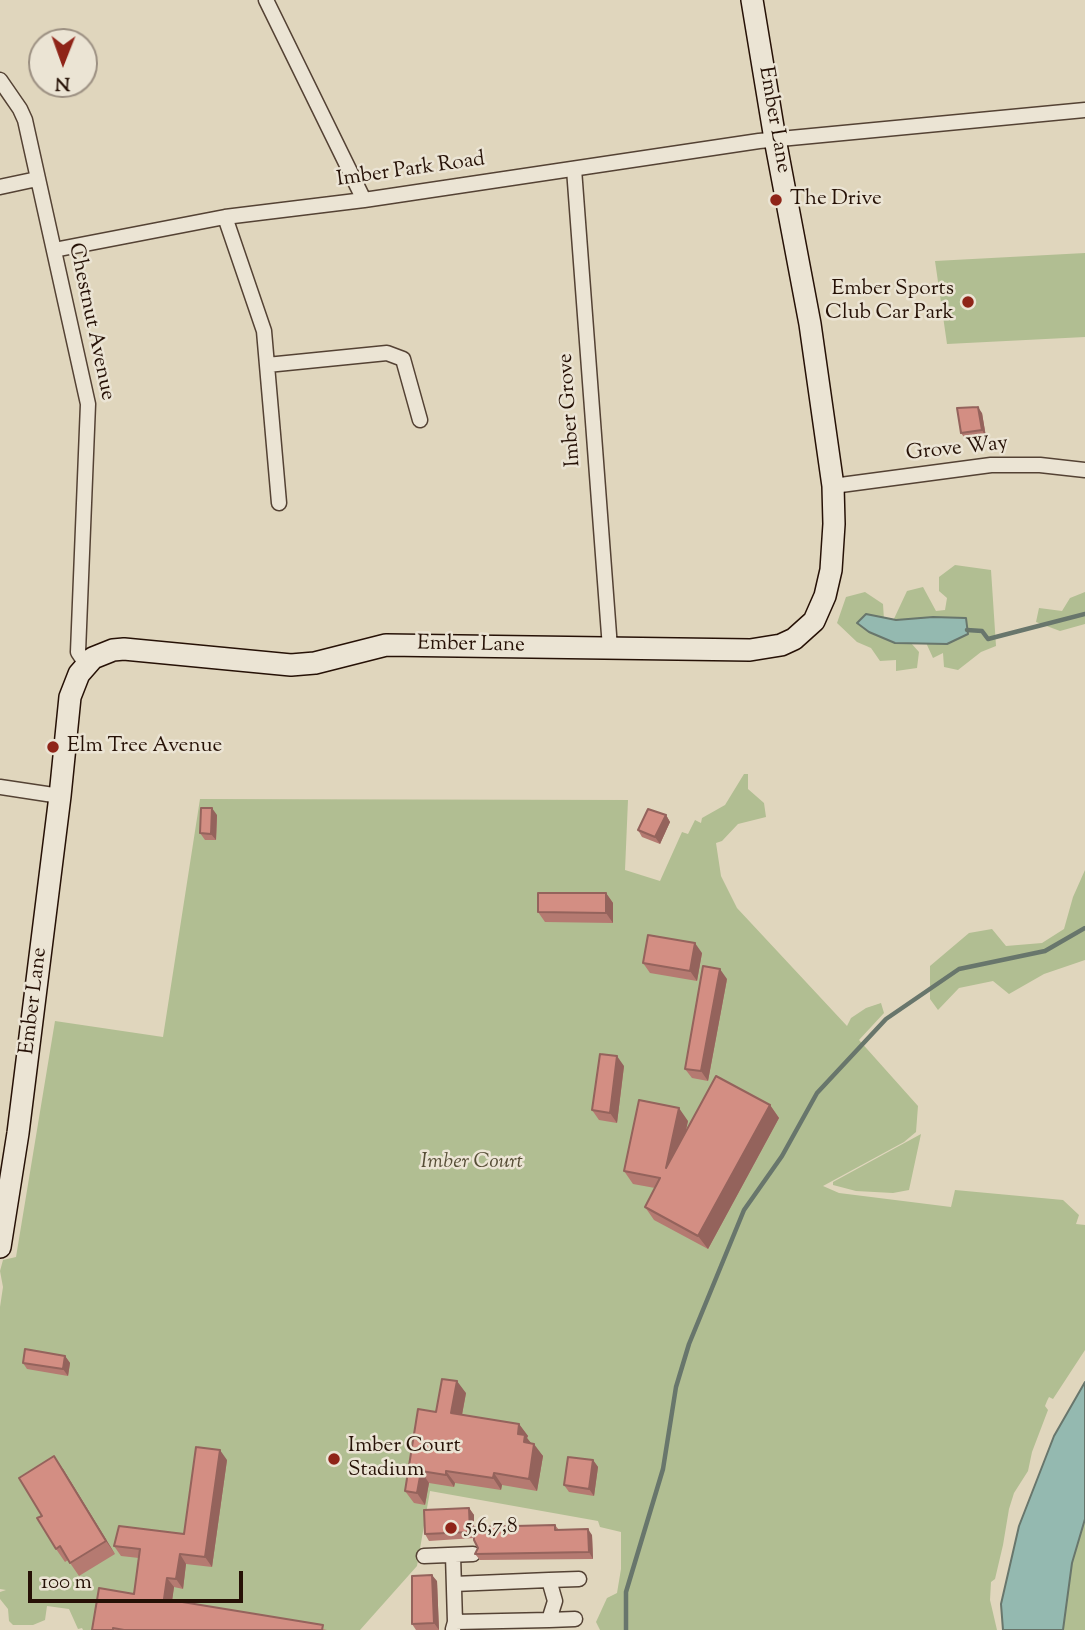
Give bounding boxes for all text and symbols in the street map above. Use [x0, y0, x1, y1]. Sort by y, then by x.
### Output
north arrow [28, 28, 98, 98]
street label: Ember Lane [751, 65, 795, 175]
text: N [55, 69, 70, 96]
street label: Imber Park Road [335, 148, 487, 194]
place label: The Drive [790, 187, 882, 213]
marker: The Drive [768, 192, 784, 208]
street label: Chestnut Avenue [61, 241, 119, 403]
place label: Ember Sports Club Car Park [825, 277, 954, 327]
marker: Ember Sports Club Car Park [960, 294, 976, 310]
street label: Imber Grove [554, 352, 588, 468]
street label: Grove Way [905, 432, 1009, 468]
street label: Ember Lane [417, 632, 525, 660]
place label: Elm Tree Avenue [67, 734, 222, 760]
marker: Elm Tree Avenue [45, 739, 61, 755]
street label: Ember Lane [16, 946, 54, 1056]
park label: Imber Court [421, 1150, 523, 1176]
place label: Imber Court Stadium [348, 1434, 461, 1484]
marker: Imber Court Stadium [326, 1451, 342, 1467]
place label: 5,6,7,8 [465, 1515, 518, 1541]
marker: 5,6,7,8 [443, 1520, 459, 1536]
scale bar [32, 1556, 247, 1600]
text: 100 m [41, 1568, 92, 1598]

